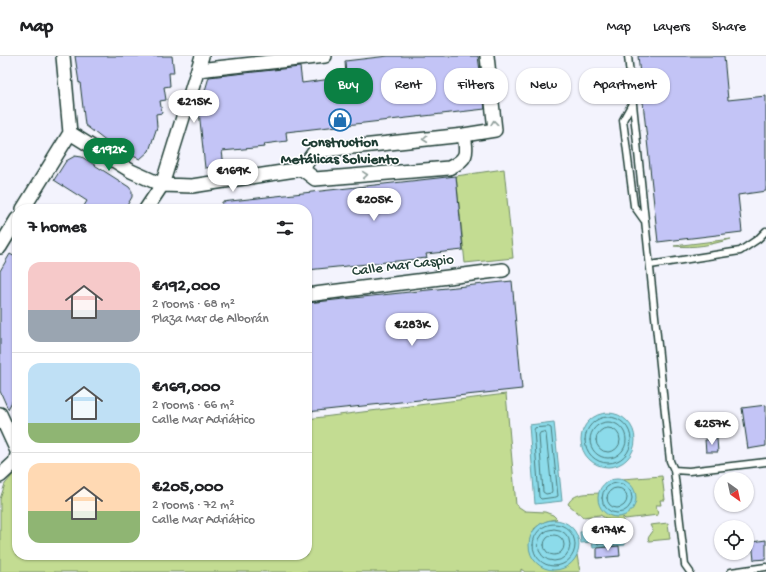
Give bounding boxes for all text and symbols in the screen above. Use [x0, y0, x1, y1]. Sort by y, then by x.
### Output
text: Map [20, 16, 53, 39]
text: Map [607, 19, 631, 36]
text: Layers [653, 19, 690, 36]
text: Share [712, 19, 746, 36]
chip: Buy [324, 68, 373, 104]
chip: Rent [381, 68, 436, 104]
chip: Filters [444, 68, 508, 104]
chip: New [516, 68, 571, 104]
chip: Apartment [579, 68, 670, 104]
pin: €215K [166, 90, 222, 124]
text: €215K [177, 95, 211, 110]
shop icon: Construction Metálicas Solviento [327, 107, 353, 133]
one-way arrow [490, 120, 499, 126]
place label: Construction Metálicas Solviento [281, 134, 399, 169]
one-way arrow [422, 134, 428, 143]
pin: €192K [81, 138, 137, 172]
text: €192K [92, 143, 126, 158]
pin: €169K [205, 159, 261, 193]
text: €169K [216, 164, 250, 179]
one-way arrow [362, 170, 368, 179]
pin: €205K [346, 188, 402, 222]
text: €205K [356, 193, 392, 208]
icon: filters [274, 217, 296, 239]
text: 7 homes [28, 218, 86, 238]
street label: Calle Mar Caspio [351, 251, 455, 281]
text: €192,000 [152, 277, 220, 297]
icon: home [60, 278, 108, 326]
text: 2 rooms · 68 m² [152, 297, 235, 312]
text: Plaza Mar de Alborán [152, 312, 269, 327]
pin: €283K [384, 313, 440, 347]
text: €283K [394, 318, 430, 333]
text: €169,000 [152, 378, 220, 398]
icon: home [60, 379, 108, 427]
text: 2 rooms · 66 m² [152, 398, 234, 413]
pin: €257K [684, 412, 740, 446]
text: Calle Mar Adriático [152, 413, 255, 428]
text: €257K [695, 417, 729, 432]
north arrow [714, 472, 754, 512]
map controls [714, 472, 754, 560]
text: €205,000 [152, 478, 223, 498]
icon: home [60, 479, 108, 527]
text: 2 rooms · 72 m² [152, 498, 234, 513]
text: Calle Mar Adriático [152, 513, 255, 528]
pin: €174K [580, 518, 636, 552]
button: locate [714, 520, 754, 560]
text: €174K [591, 523, 625, 538]

